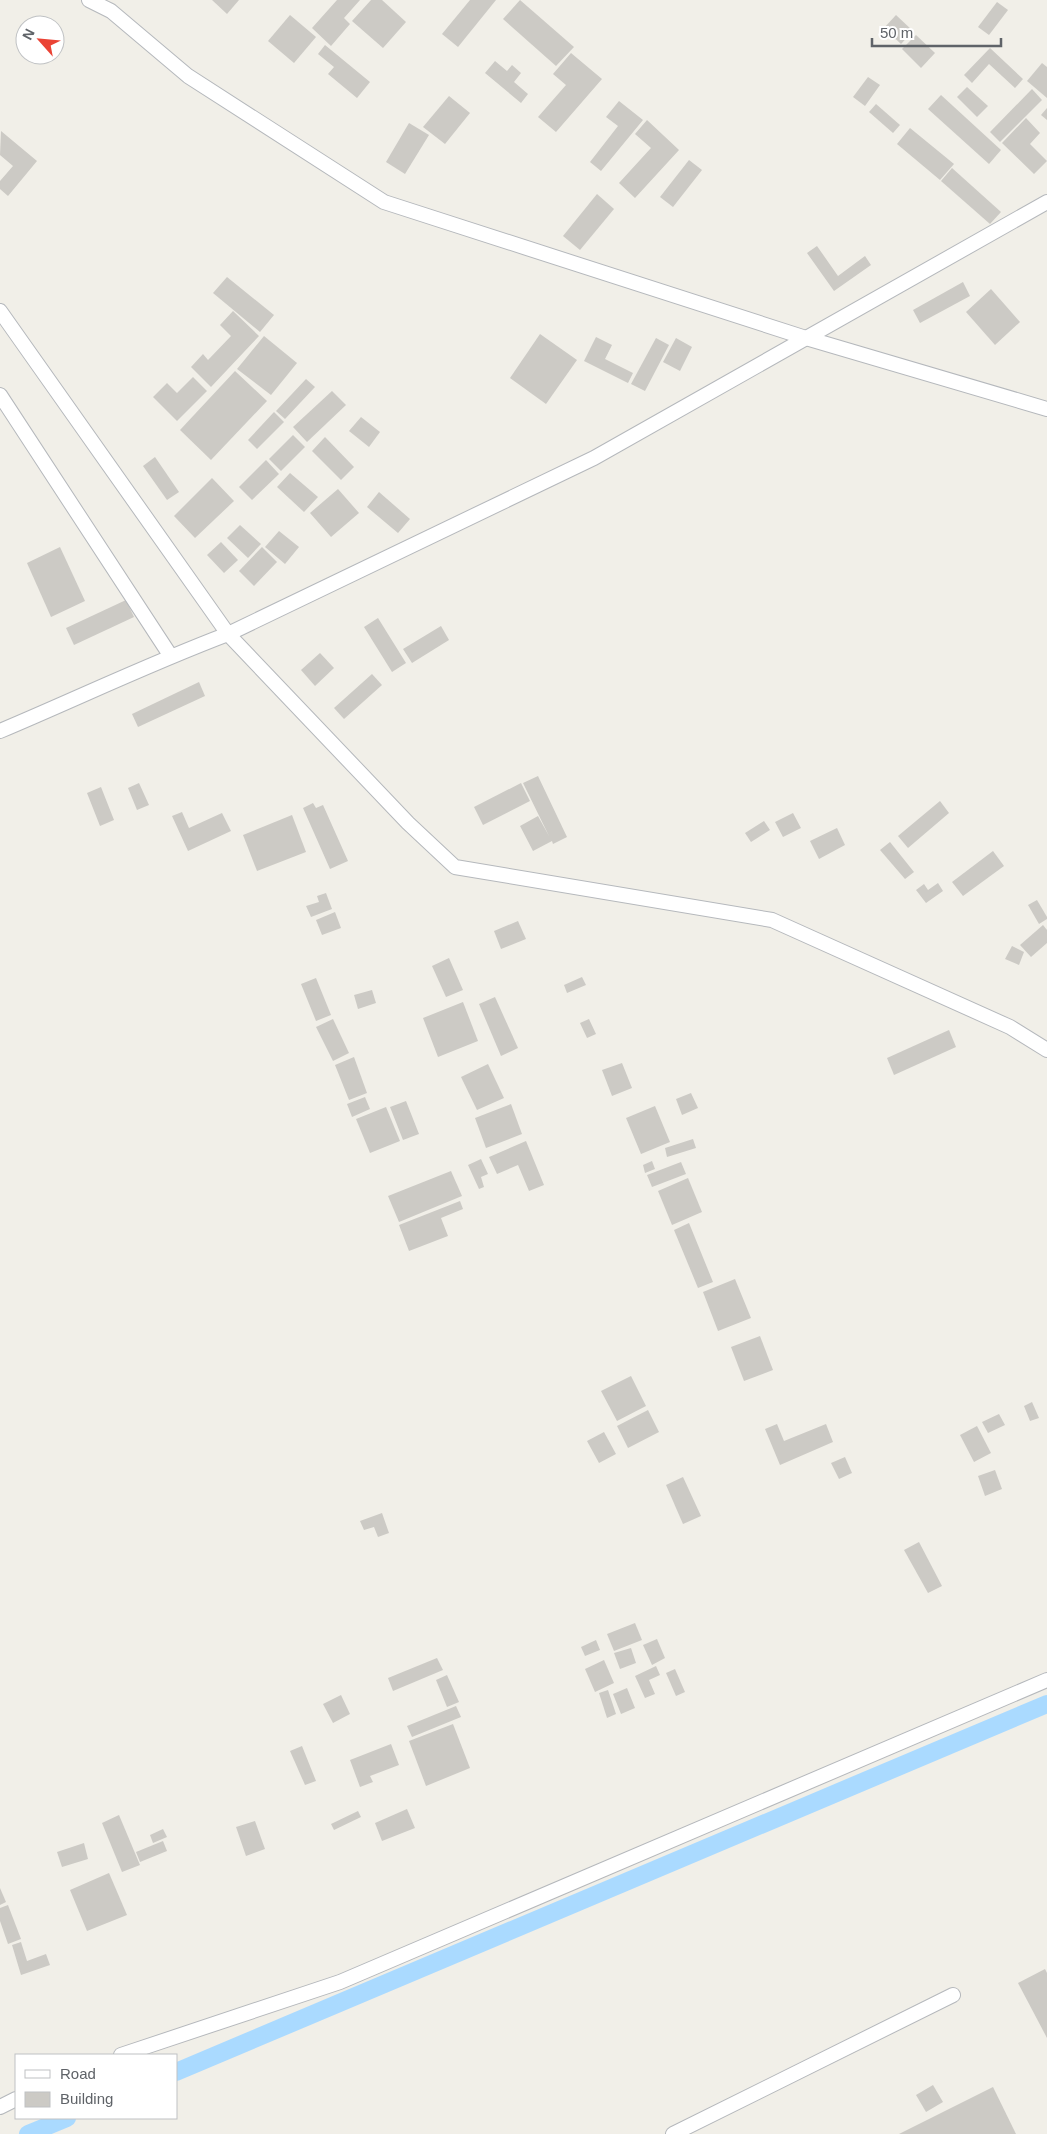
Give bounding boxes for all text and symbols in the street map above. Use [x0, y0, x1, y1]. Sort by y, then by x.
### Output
north arrow [15, 15, 65, 65]
scale bar [872, 15, 1001, 47]
text: 50 m [880, 24, 913, 41]
text: N [19, 26, 38, 42]
legend [15, 2054, 178, 2119]
text: Road [60, 2065, 96, 2082]
text: Building [60, 2090, 113, 2107]

